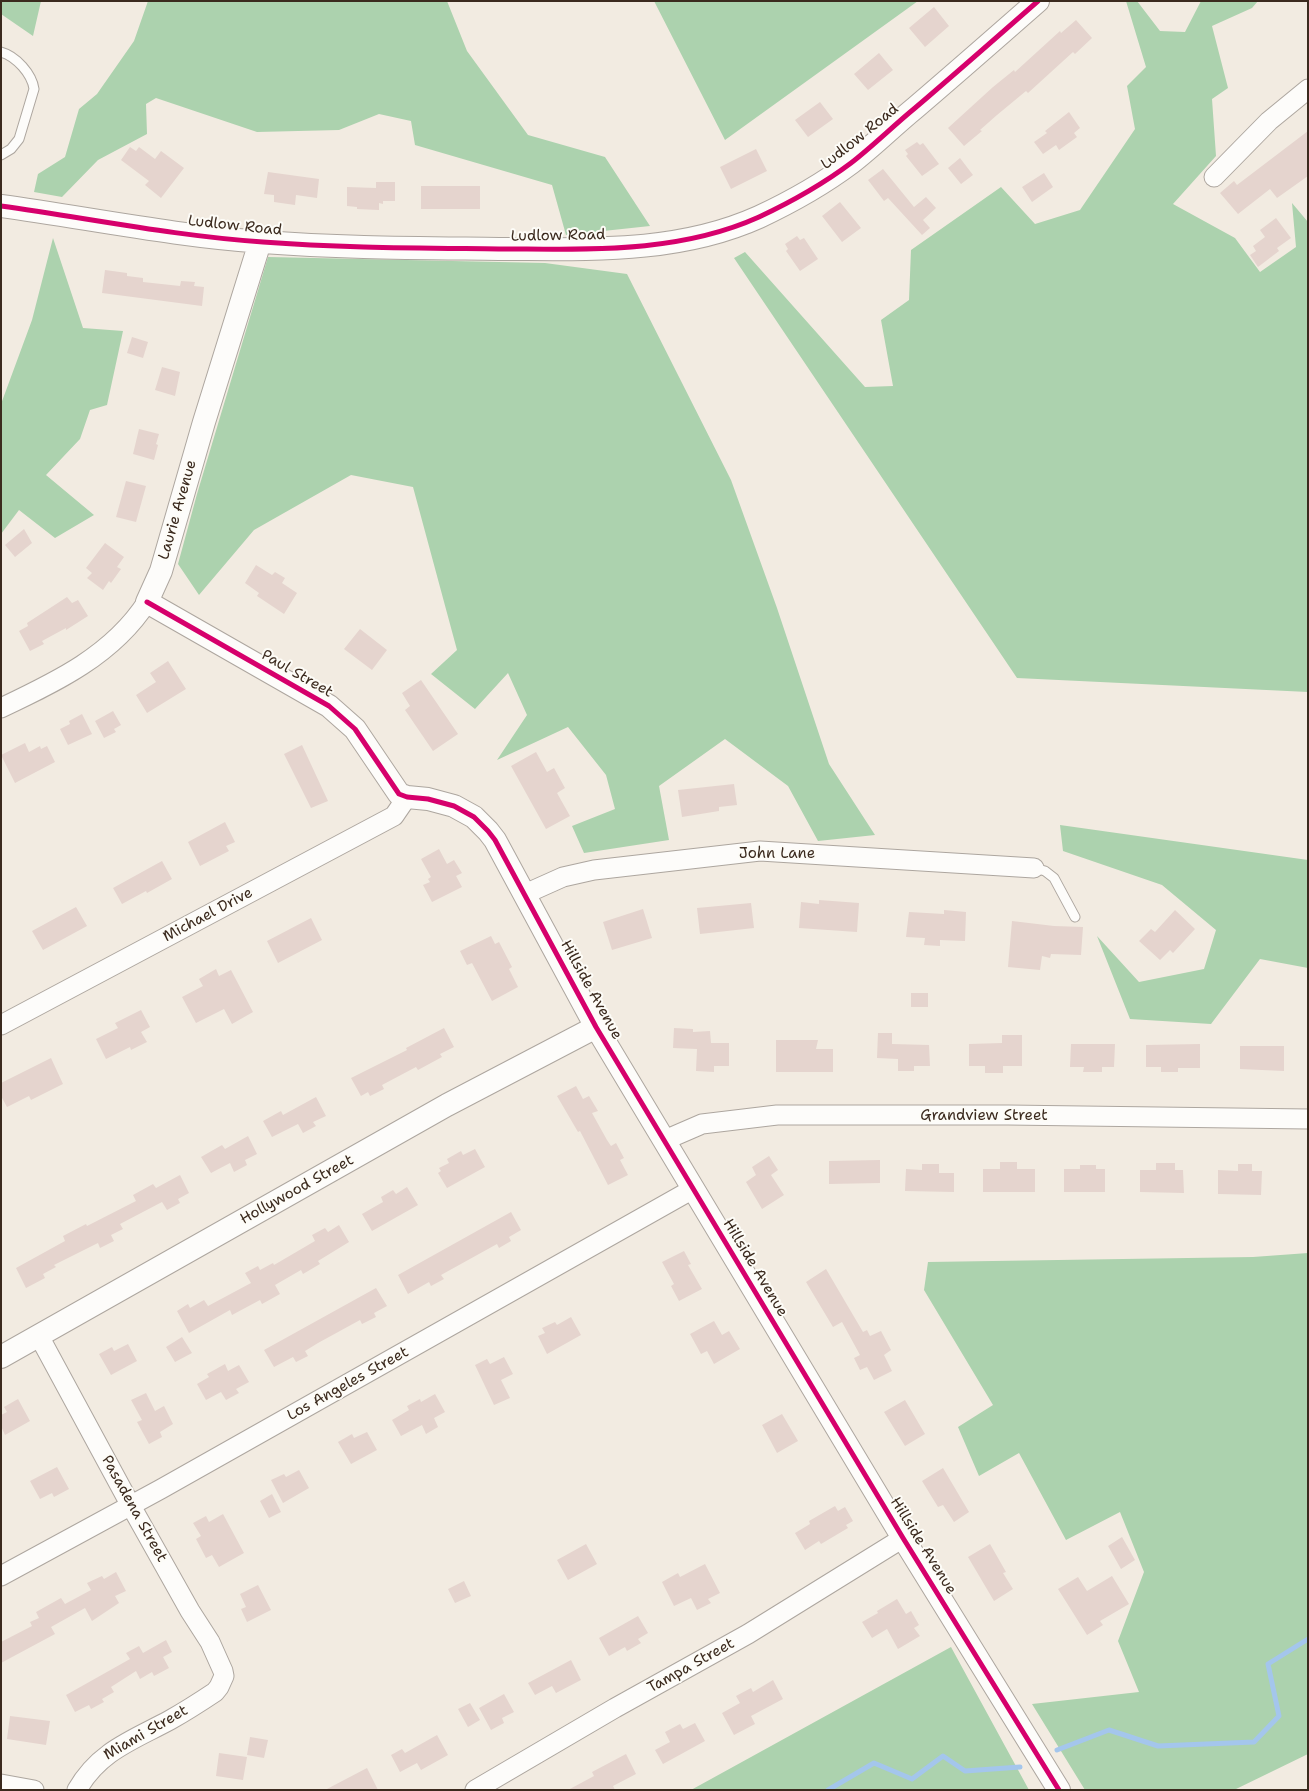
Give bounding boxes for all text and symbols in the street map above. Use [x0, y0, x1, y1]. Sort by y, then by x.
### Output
street label: Ludlow Road [818, 100, 902, 174]
street label: Ludlow Road [187, 212, 283, 240]
street label: Ludlow Road [511, 226, 605, 246]
street label: Laurie Avenue [155, 458, 201, 562]
street label: Paul Street [258, 646, 336, 702]
street label: John Lane [739, 845, 815, 863]
street label: Michael Drive [160, 884, 256, 946]
street label: Hillside Avenue [556, 937, 626, 1043]
street label: Grandview Street [920, 1107, 1048, 1125]
street label: Hollywood Street [237, 1151, 357, 1229]
street label: Hillside Avenue [719, 1216, 791, 1320]
street label: Los Angeles Street [284, 1343, 412, 1425]
street label: Pasadena Street [97, 1453, 171, 1565]
street label: Hillside Avenue [886, 1494, 960, 1598]
street label: Tampa Street [644, 1635, 738, 1697]
street label: Miami Street [101, 1702, 191, 1764]

